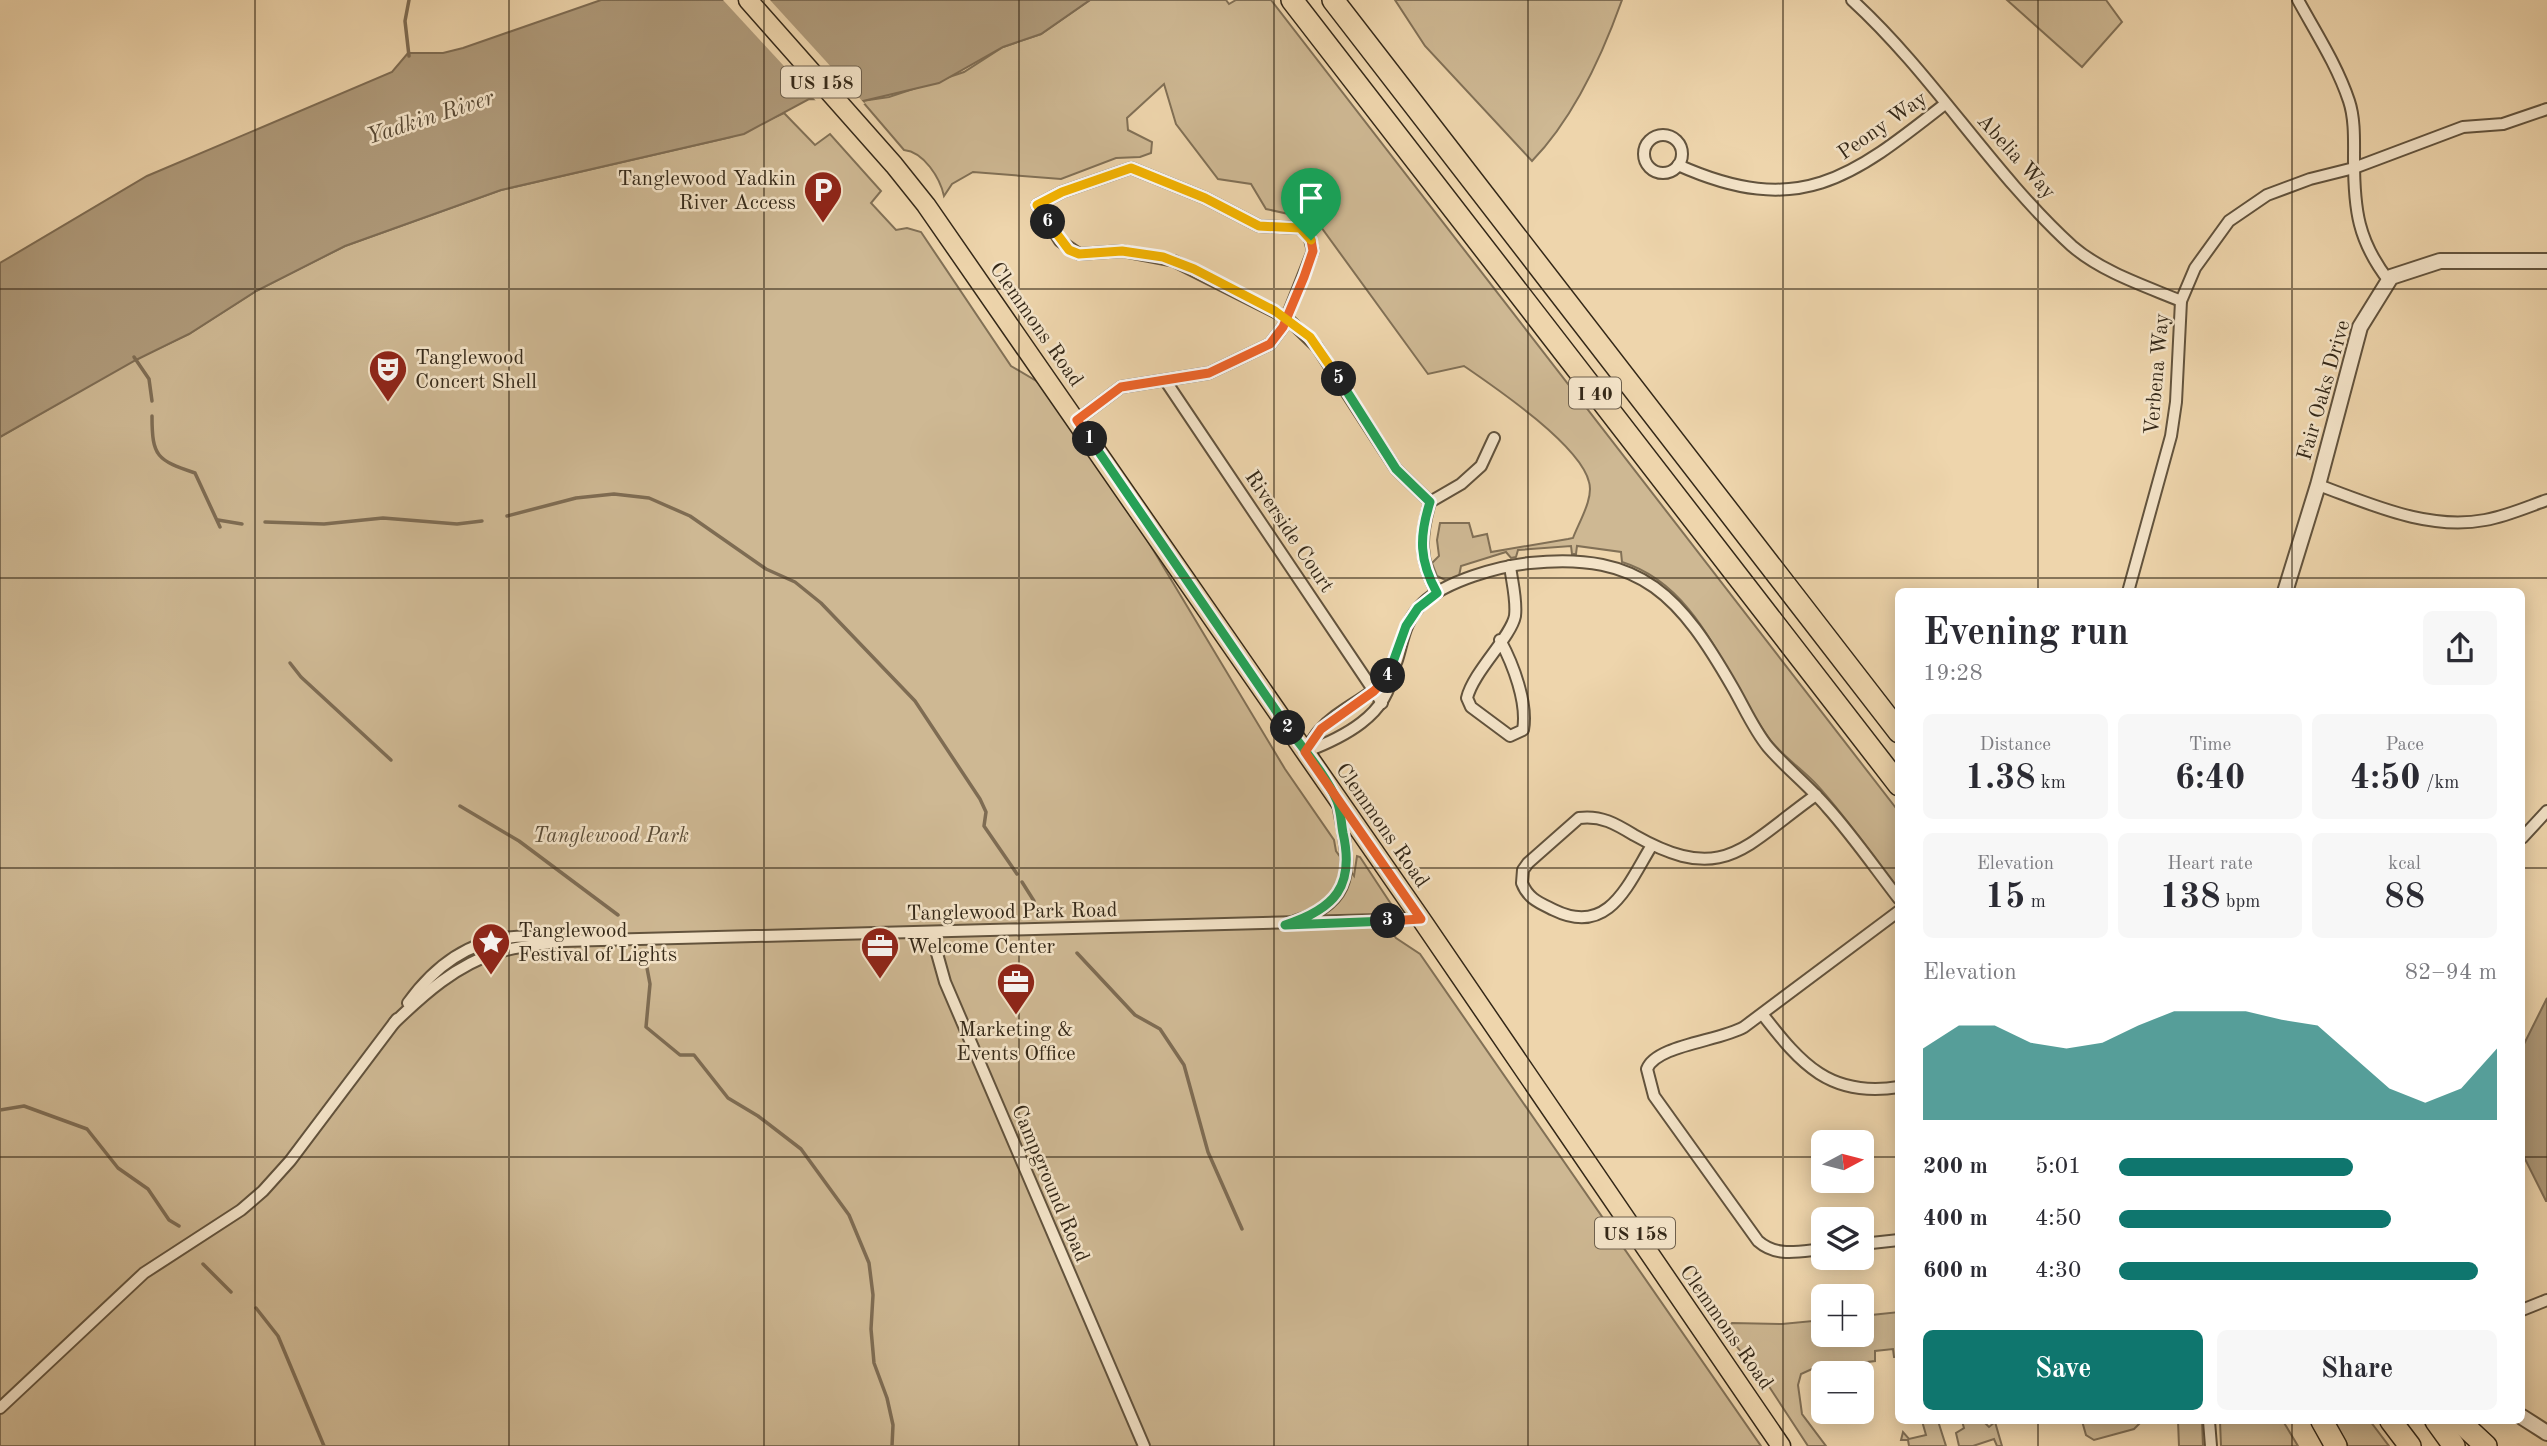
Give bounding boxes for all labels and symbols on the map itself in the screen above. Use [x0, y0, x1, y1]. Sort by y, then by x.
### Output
road number: US 158 [781, 66, 861, 97]
water label: Yadkin River [364, 86, 498, 149]
street label: Peony Way [1834, 88, 1931, 165]
street label: Abelia Way [1973, 111, 2059, 203]
pin [1281, 168, 1341, 240]
place label: Tanglewood Yadkin River Access [618, 169, 796, 214]
parking icon: Tanglewood Yadkin River Access [802, 169, 844, 224]
pin: 6 [1030, 204, 1066, 240]
street label: Clemmons Road [985, 259, 1086, 391]
street label: Verbena Way [2142, 312, 2173, 436]
street label: Fair Oaks Drive [2294, 318, 2354, 463]
theatre icon: Tanglewood Concert Shell [367, 348, 409, 403]
place label: Tanglewood Concert Shell [415, 348, 537, 393]
pin: 5 [1322, 362, 1356, 396]
road number: I 40 [1569, 378, 1621, 408]
pin: 1 [1072, 422, 1108, 457]
street label: Riverside Court [1240, 467, 1337, 597]
pin: 4 [1370, 658, 1406, 694]
pin: 2 [1270, 710, 1306, 746]
street label: Clemmons Road [1331, 760, 1432, 892]
park label: Tanglewood Park [533, 826, 689, 847]
street label: Tanglewood Park Road [906, 900, 1118, 925]
pin: 3 [1370, 904, 1406, 939]
place icon: Tanglewood Festival of Lights [470, 921, 512, 976]
place label: Tanglewood Festival of Lights [518, 921, 677, 966]
office icon: Welcome Center [859, 925, 901, 980]
place label: Welcome Center [907, 937, 1056, 958]
office icon: Marketing & Events Office [995, 961, 1037, 1016]
place label: Marketing & Events Office [956, 1020, 1076, 1065]
street label: Campground Road [1007, 1102, 1092, 1265]
north arrow [1811, 1130, 1874, 1194]
road number: US 158 [1595, 1218, 1675, 1248]
street label: Clemmons Road [1675, 1262, 1776, 1394]

